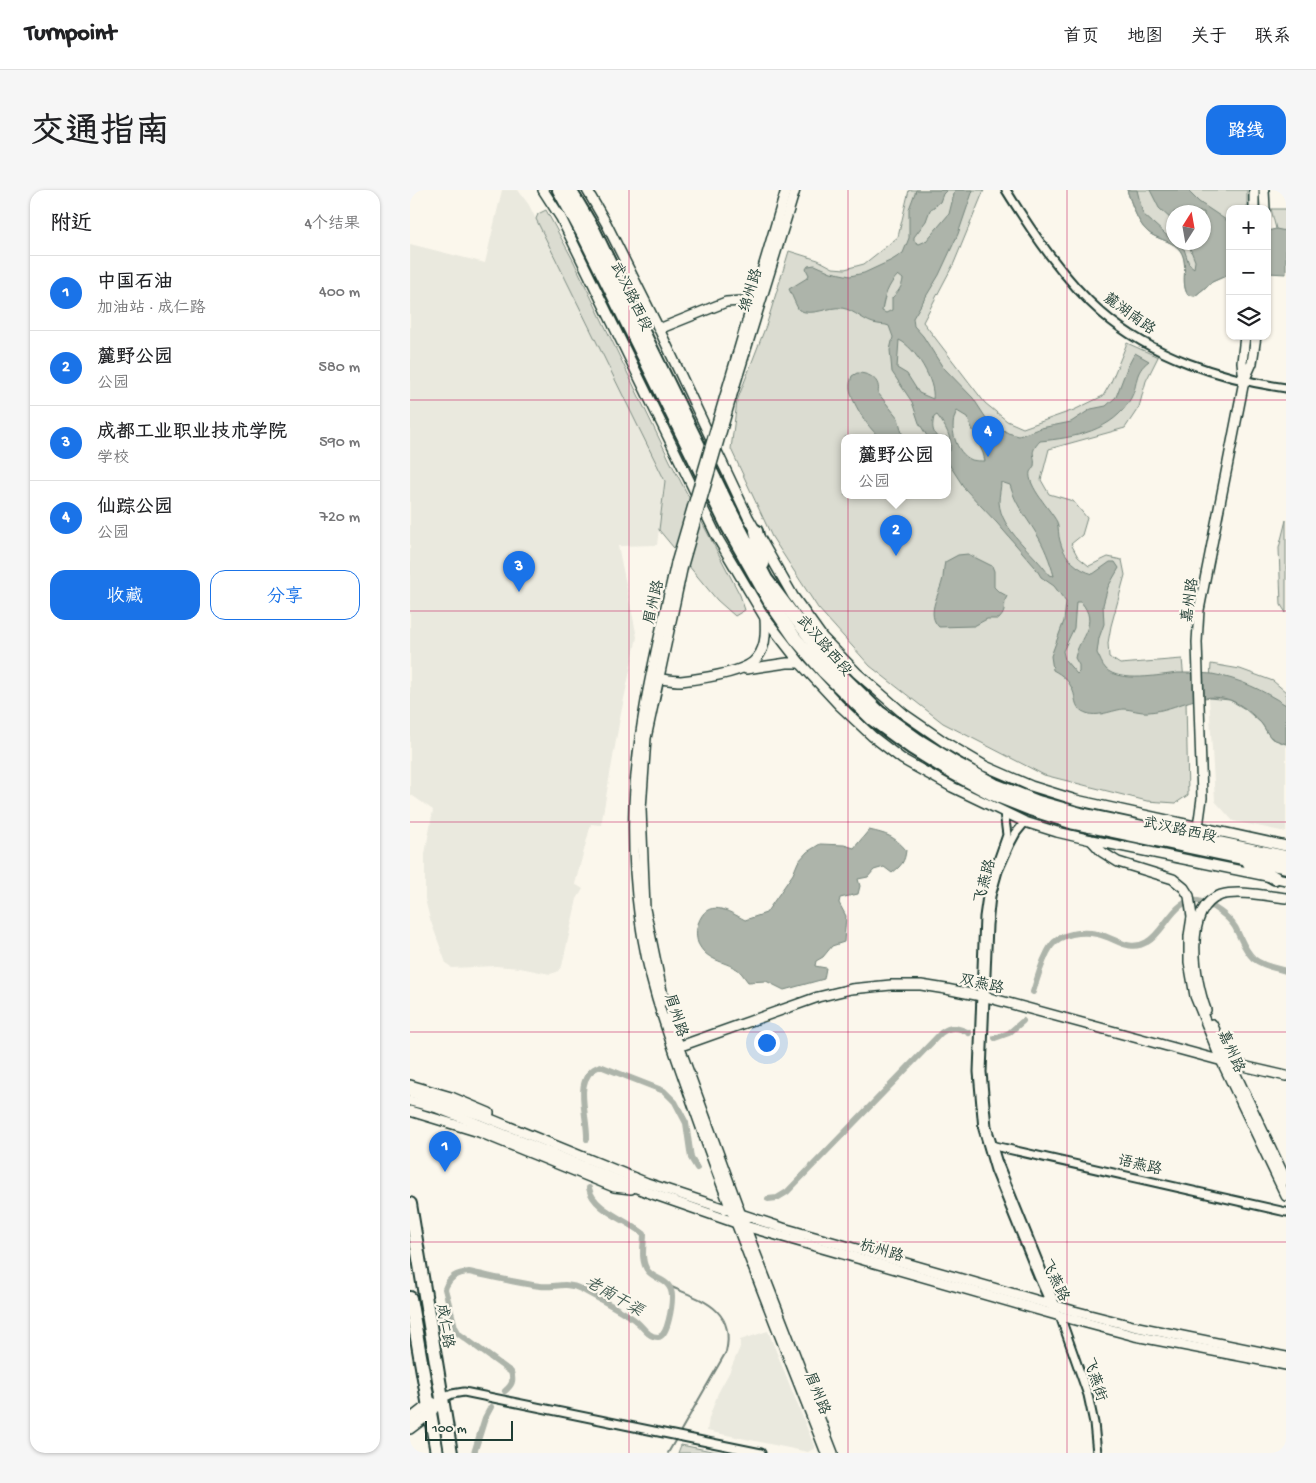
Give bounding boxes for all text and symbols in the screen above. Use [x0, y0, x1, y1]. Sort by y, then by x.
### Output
text: Turnpoint [25, 20, 116, 49]
text: 首页 [1063, 27, 1099, 48]
text: 地图 [1127, 27, 1163, 48]
text: 关于 [1191, 27, 1227, 48]
text: 联系 [1255, 27, 1291, 48]
button: 路线 [1206, 105, 1286, 155]
text: 交通指南 [30, 114, 170, 155]
north arrow [1166, 205, 1211, 250]
map controls [1226, 205, 1271, 340]
button: + [1226, 205, 1271, 250]
text: 附近 [50, 213, 92, 238]
text: 4个结果 [304, 216, 360, 235]
button: − [1226, 250, 1271, 295]
street label: 武汉路西段 [606, 259, 655, 335]
street label: 绵州路 [737, 266, 767, 315]
text: 中国石油 [97, 272, 173, 295]
text: 1 [63, 284, 69, 303]
text: 400 m [319, 284, 360, 303]
street label: 麓湖南路 [1099, 289, 1159, 340]
button: layers [1226, 295, 1271, 340]
text: 加油站 · 成仁路 [97, 300, 206, 319]
text: 麓野公园 [97, 347, 173, 370]
text: 2 [62, 359, 70, 378]
text: 580 m [319, 359, 360, 378]
text: 公园 [97, 375, 129, 394]
pin: 4 [972, 416, 1004, 457]
text: 成都工业职业技术学院 [97, 422, 287, 445]
text: 3 [62, 434, 70, 453]
text: 590 m [319, 434, 360, 453]
popup [841, 434, 951, 499]
text: 麓野公园 [858, 446, 934, 469]
text: 学校 [97, 450, 129, 469]
text: 公园 [858, 474, 890, 493]
text: 仙踪公园 [97, 497, 173, 520]
text: 4 [62, 509, 70, 528]
text: 720 m [320, 509, 360, 528]
pin: 2 [880, 515, 912, 556]
text: 公园 [97, 525, 129, 544]
pin: 3 [503, 551, 535, 592]
button: 收藏 [50, 570, 200, 620]
button: 分享 [210, 570, 360, 620]
street label: 嘉州路 [1179, 577, 1203, 624]
street label: 眉州路 [641, 578, 669, 626]
street label: 武汉路西段 [792, 612, 855, 681]
street label: 武汉路西段 [1141, 814, 1218, 848]
street label: 飞燕路 [971, 857, 1000, 906]
street label: 双燕路 [958, 971, 1006, 999]
street label: 眉州路 [660, 991, 691, 1040]
street label: 嘉州路 [1213, 1028, 1248, 1076]
your location [754, 1030, 780, 1056]
pin: 1 [429, 1131, 461, 1172]
street label: 语燕路 [1116, 1152, 1164, 1180]
street label: 杭州路 [857, 1236, 906, 1267]
street label: 飞燕路 [1036, 1257, 1072, 1305]
water label: 老南干渠 [581, 1272, 648, 1323]
street label: 成仁路 [432, 1303, 456, 1350]
street label: 飞燕街 [1079, 1355, 1110, 1404]
street label: 眉州路 [799, 1370, 833, 1418]
scale bar [425, 1418, 512, 1441]
text: 100 m [432, 1421, 467, 1438]

